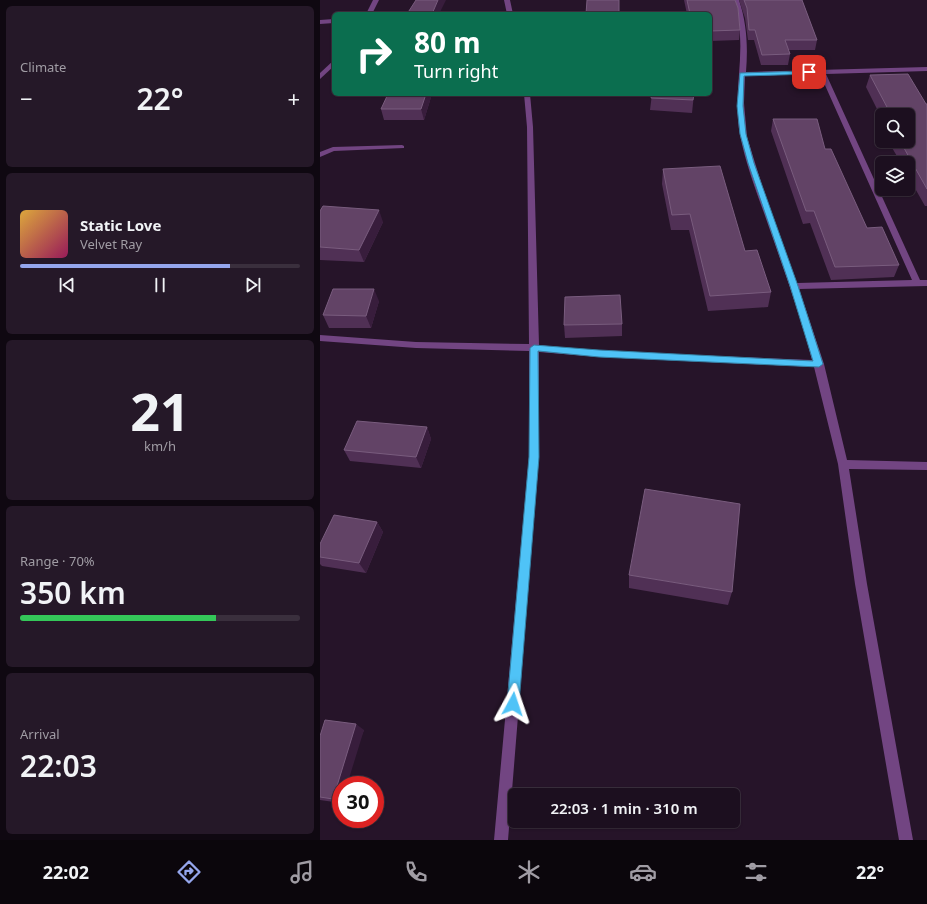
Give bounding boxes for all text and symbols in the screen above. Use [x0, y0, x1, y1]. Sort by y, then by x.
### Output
text: 80 m [414, 23, 481, 61]
icon: right [348, 28, 400, 80]
pin [792, 55, 826, 89]
text: Climate [20, 58, 66, 76]
text: Turn right [414, 59, 498, 83]
icon: arrive [798, 61, 820, 83]
text: 22° [136, 78, 184, 119]
text: − [20, 83, 33, 113]
text: + [287, 83, 300, 113]
map controls [875, 108, 915, 196]
button: search [875, 108, 915, 148]
button: layers [875, 156, 915, 196]
text: Static Love [80, 215, 161, 235]
text: Velvet Ray [80, 235, 142, 253]
icon: previous [56, 274, 78, 296]
icon: pause [149, 274, 171, 296]
icon: next [242, 274, 264, 296]
text: 21 [130, 375, 190, 446]
text: km/h [144, 437, 176, 455]
text: Range · 70% [20, 552, 95, 570]
text: 350 km [20, 572, 126, 613]
position arrow [492, 683, 534, 725]
text: Arrival [20, 725, 60, 743]
text: 22:03 [20, 745, 97, 786]
speed limit sign: 30 [332, 776, 384, 828]
text: 22:03 · 1 min · 310 m [550, 798, 698, 818]
icon: directions [175, 858, 203, 886]
icon: music [288, 858, 316, 886]
icon: phone [402, 858, 430, 886]
icon: climate [515, 858, 543, 886]
icon: car [629, 858, 657, 886]
icon: filters [742, 858, 770, 886]
text: 22:02 [43, 860, 89, 884]
text: 22° [856, 860, 884, 884]

